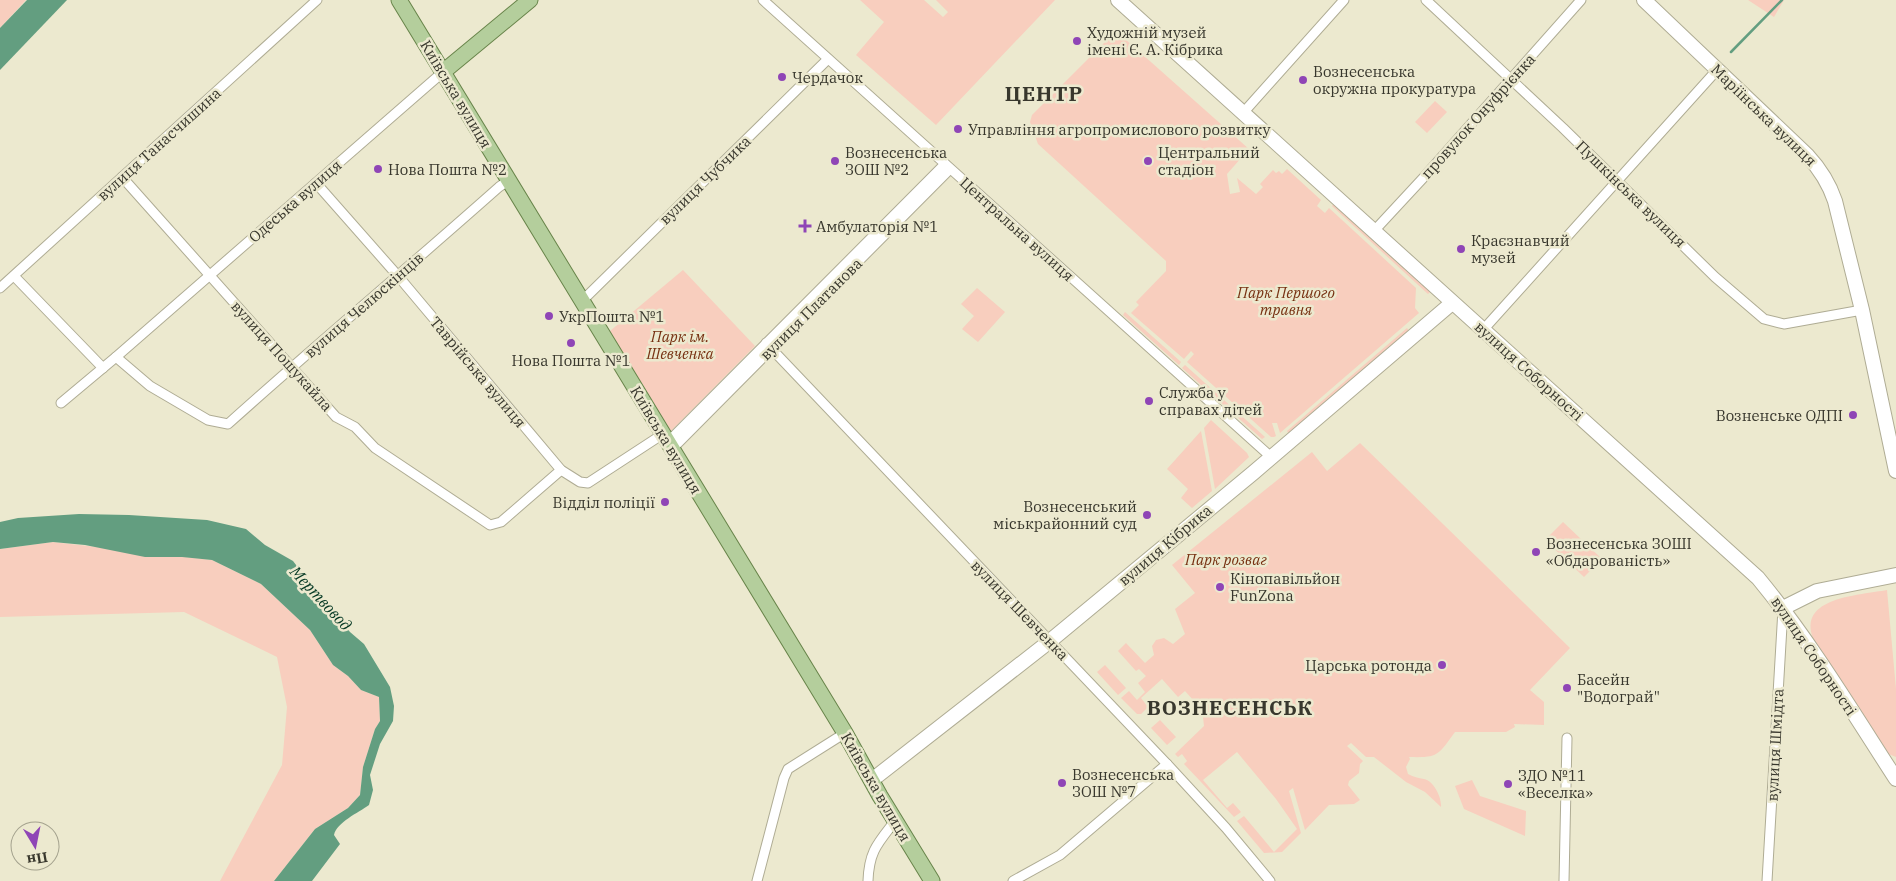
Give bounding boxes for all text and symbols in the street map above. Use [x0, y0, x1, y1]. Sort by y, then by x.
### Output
place label: Художній музей імені Є. А. Кібрика [1087, 23, 1223, 59]
marker: Художній музей імені Є. А. Кібрика [1071, 35, 1083, 47]
street label: Київська вулиця [416, 36, 496, 152]
street label: провулок Онуфрієнка [1417, 50, 1539, 182]
street label: Маріїнська вулиця [1707, 60, 1821, 170]
place label: Вознесенська окружна прокуратура [1313, 62, 1476, 98]
place label: Чердачок [792, 68, 863, 87]
marker: Чердачок [776, 71, 788, 83]
marker: Вознесенська окружна прокуратура [1297, 74, 1309, 86]
district label: ЦЕНТР [1005, 80, 1083, 107]
street label: вулиця Танасчишина [93, 83, 225, 205]
place label: Управління агропромислового розвитку [968, 120, 1270, 139]
marker: Управління агропромислового розвитку [952, 123, 964, 135]
street label: вулиця Чубчика [655, 132, 755, 228]
street label: Пушкінська вулиця [1572, 137, 1690, 251]
place label: Вознесенська ЗОШ №2 [845, 143, 947, 179]
place label: Центральний стадіон [1158, 143, 1260, 179]
street label: Одеська вулиця [245, 155, 345, 247]
marker: Вознесенська ЗОШ №2 [829, 155, 841, 167]
marker: Центральний стадіон [1142, 155, 1154, 167]
place label: Нова Пошта №2 [388, 160, 507, 179]
marker: Нова Пошта №2 [372, 163, 384, 175]
street label: Центральна вулиця [956, 173, 1078, 285]
place label: Амбулаторія №1 [816, 217, 938, 236]
marker: Амбулаторія №1 [798, 219, 812, 233]
place label: Краєзнавчий музей [1471, 231, 1570, 267]
marker: Краєзнавчий музей [1455, 243, 1467, 255]
street label: вулиця Челюскінців [301, 248, 427, 362]
street label: вулиця Платанова [756, 254, 866, 364]
park label: Парк Першого травня [1236, 283, 1335, 319]
street label: вулиця Пошукайла [227, 297, 337, 415]
place label: УкрПошта №1 [559, 307, 665, 326]
marker: УкрПошта №1 [543, 310, 555, 322]
street label: Таврійська вулиця [426, 313, 530, 431]
street label: вулиця Соборності [1471, 317, 1587, 425]
park label: Парк ім. Шевченка [645, 327, 714, 363]
marker: Нова Пошта №1 [565, 337, 577, 349]
place label: Нова Пошта №1 [511, 351, 631, 370]
street label: Київська вулиця [626, 382, 706, 498]
place label: Служба у справах дітей [1159, 383, 1262, 419]
marker: Служба у справах дітей [1143, 395, 1155, 407]
place label: Возненське ОДПІ [1716, 406, 1843, 425]
marker: Возненське ОДПІ [1847, 409, 1859, 421]
place label: Відділ поліції [553, 493, 655, 512]
marker: Відділ поліції [659, 496, 671, 508]
place label: Вознесенський міськрайонний суд [993, 497, 1137, 533]
street label: вулиця Кібрика [1114, 500, 1216, 590]
marker: Вознесенський міськрайонний суд [1141, 509, 1153, 521]
place label: Вознесенська ЗОШІ «Обдарованість» [1546, 534, 1692, 570]
marker: Вознесенська ЗОШІ «Обдарованість» [1530, 546, 1542, 558]
park label: Парк розваг [1184, 550, 1267, 569]
street label: вулиця Шевченка [967, 556, 1073, 664]
water label: Мертвовод [285, 561, 356, 634]
place label: Кінопавільйон FunZona [1230, 569, 1340, 605]
marker: Кінопавільйон FunZona [1214, 581, 1226, 593]
street label: вулиця Соборності [1767, 593, 1861, 719]
place label: Царська ротонда [1305, 656, 1432, 675]
marker: Царська ротонда [1436, 659, 1448, 671]
place label: Басейн "Водограй" [1577, 670, 1660, 706]
marker: Басейн "Водограй" [1561, 682, 1573, 694]
street label: вулиця Шмідта [1763, 688, 1787, 802]
district label: ВОЗНЕСЕНСЬК [1147, 694, 1313, 721]
street label: Київська вулиця [837, 729, 915, 845]
place label: Вознесенська ЗОШ №7 [1072, 765, 1174, 801]
place label: ЗДО №11 «Веселка» [1518, 766, 1593, 802]
marker: Вознесенська ЗОШ №7 [1056, 777, 1068, 789]
marker: ЗДО №11 «Веселка» [1502, 778, 1514, 790]
north arrow [10, 821, 60, 871]
text: Пн [25, 848, 49, 869]

